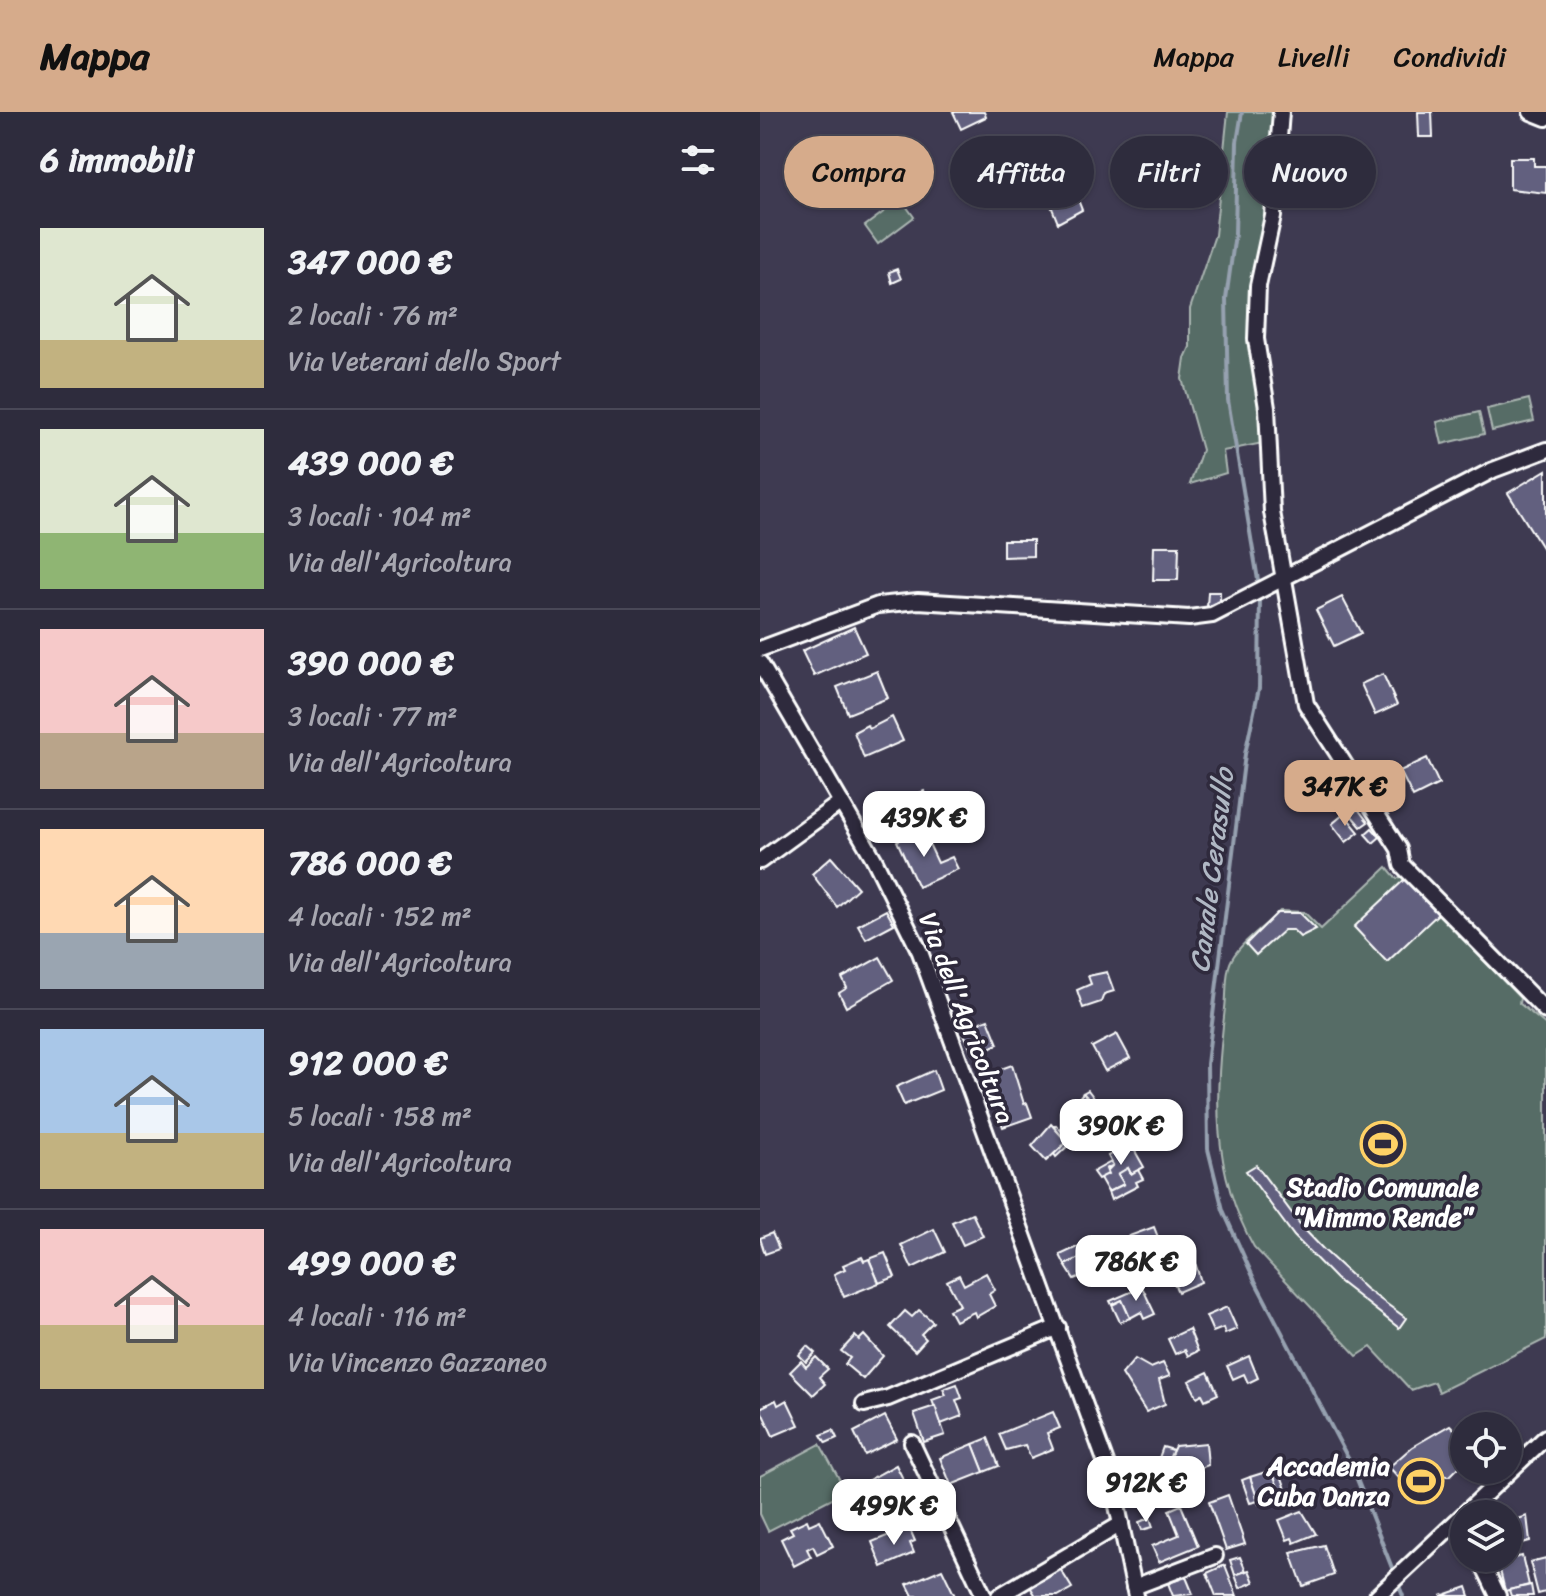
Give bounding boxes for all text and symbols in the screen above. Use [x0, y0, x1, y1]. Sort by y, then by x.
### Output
text: Mappa [40, 23, 149, 90]
text: Mappa [1153, 32, 1234, 81]
text: Livelli [1278, 32, 1349, 81]
text: Condividi [1393, 32, 1506, 81]
text: 6 immobili [40, 130, 194, 190]
chip: Compra [784, 136, 934, 208]
chip: Affitta [950, 136, 1094, 208]
chip: Filtri [1110, 136, 1228, 208]
chip: Nuovo [1244, 136, 1376, 208]
icon: filters [676, 138, 720, 182]
text: 347 000 € [288, 232, 452, 292]
icon: home [104, 260, 200, 356]
text: 2 locali · 76 m² [288, 292, 458, 338]
text: Via Veterani dello Sport [288, 338, 561, 384]
text: 439 000 € [288, 433, 454, 493]
icon: home [104, 461, 200, 557]
text: 3 locali · 104 m² [288, 493, 472, 539]
text: Via dell'Agricoltura [288, 539, 512, 585]
text: 390 000 € [288, 633, 454, 693]
icon: home [104, 661, 200, 757]
text: 3 locali · 77 m² [288, 693, 457, 739]
text: Via dell'Agricoltura [288, 739, 512, 785]
pin: 347K € [1280, 760, 1410, 828]
water label: Canale Cerasullo [1175, 763, 1249, 975]
text: 347K € [1302, 763, 1388, 809]
pin: 439K € [859, 791, 989, 859]
text: 439K € [881, 794, 967, 840]
text: 786 000 € [288, 833, 452, 893]
icon: home [104, 861, 200, 957]
text: 4 locali · 152 m² [288, 893, 472, 939]
street label: Via dell'Agricoltura [905, 905, 1029, 1131]
text: Via dell'Agricoltura [288, 939, 512, 985]
text: 912 000 € [288, 1033, 448, 1093]
icon: home [104, 1061, 200, 1157]
text: 5 locali · 158 m² [288, 1093, 472, 1139]
pin: 390K € [1056, 1099, 1186, 1167]
text: 390K € [1078, 1102, 1164, 1148]
sports icon: Stadio Comunale "Mimmo Rende" [1359, 1120, 1407, 1168]
text: Via dell'Agricoltura [288, 1139, 512, 1185]
place label: Stadio Comunale "Mimmo Rende" [1286, 1164, 1480, 1240]
text: 499 000 € [288, 1233, 456, 1293]
pin: 786K € [1071, 1235, 1201, 1303]
text: 786K € [1093, 1238, 1179, 1284]
icon: home [104, 1261, 200, 1357]
text: 4 locali · 116 m² [288, 1293, 467, 1339]
text: Via Vincenzo Gazzaneo [288, 1339, 547, 1385]
map controls [1450, 1412, 1522, 1572]
button: locate [1450, 1412, 1522, 1484]
place label: Accademia Cuba Danza [1257, 1443, 1390, 1519]
pin: 912K € [1081, 1456, 1211, 1524]
sports icon: Accademia Cuba Danza [1397, 1457, 1445, 1505]
text: 912K € [1105, 1459, 1187, 1505]
pin: 499K € [829, 1479, 959, 1547]
text: 499K € [850, 1482, 938, 1528]
button: layers [1450, 1500, 1522, 1572]

